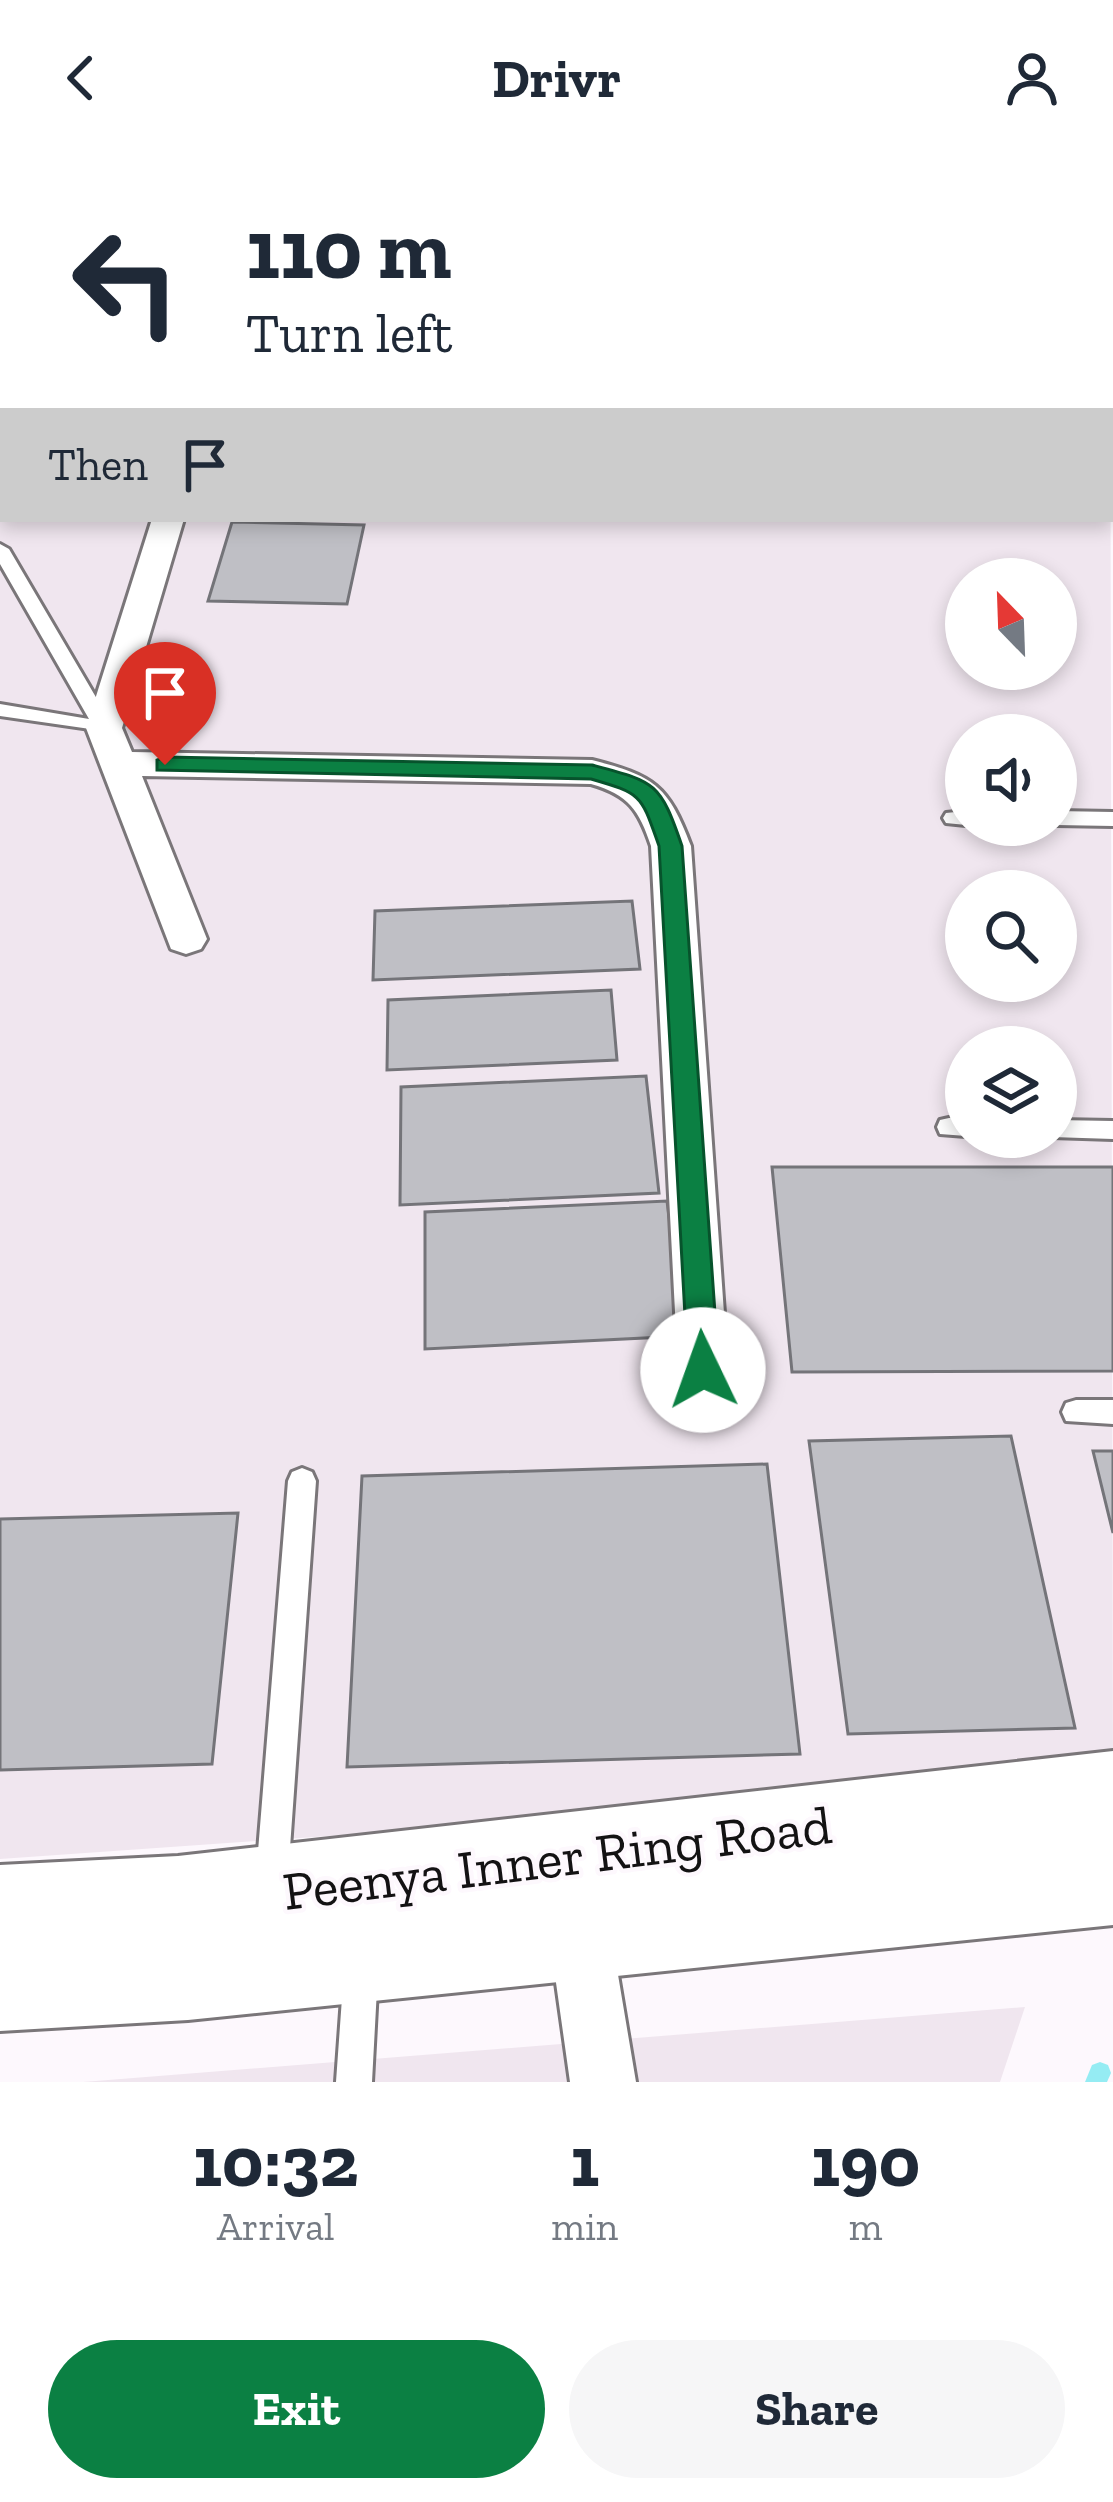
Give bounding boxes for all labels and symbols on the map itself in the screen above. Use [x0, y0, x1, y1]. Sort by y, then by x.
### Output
north arrow [945, 558, 1077, 690]
pin [114, 642, 216, 765]
position arrow [640, 1307, 766, 1433]
street label: Peenya Inner Ring Road [279, 1792, 835, 1924]

